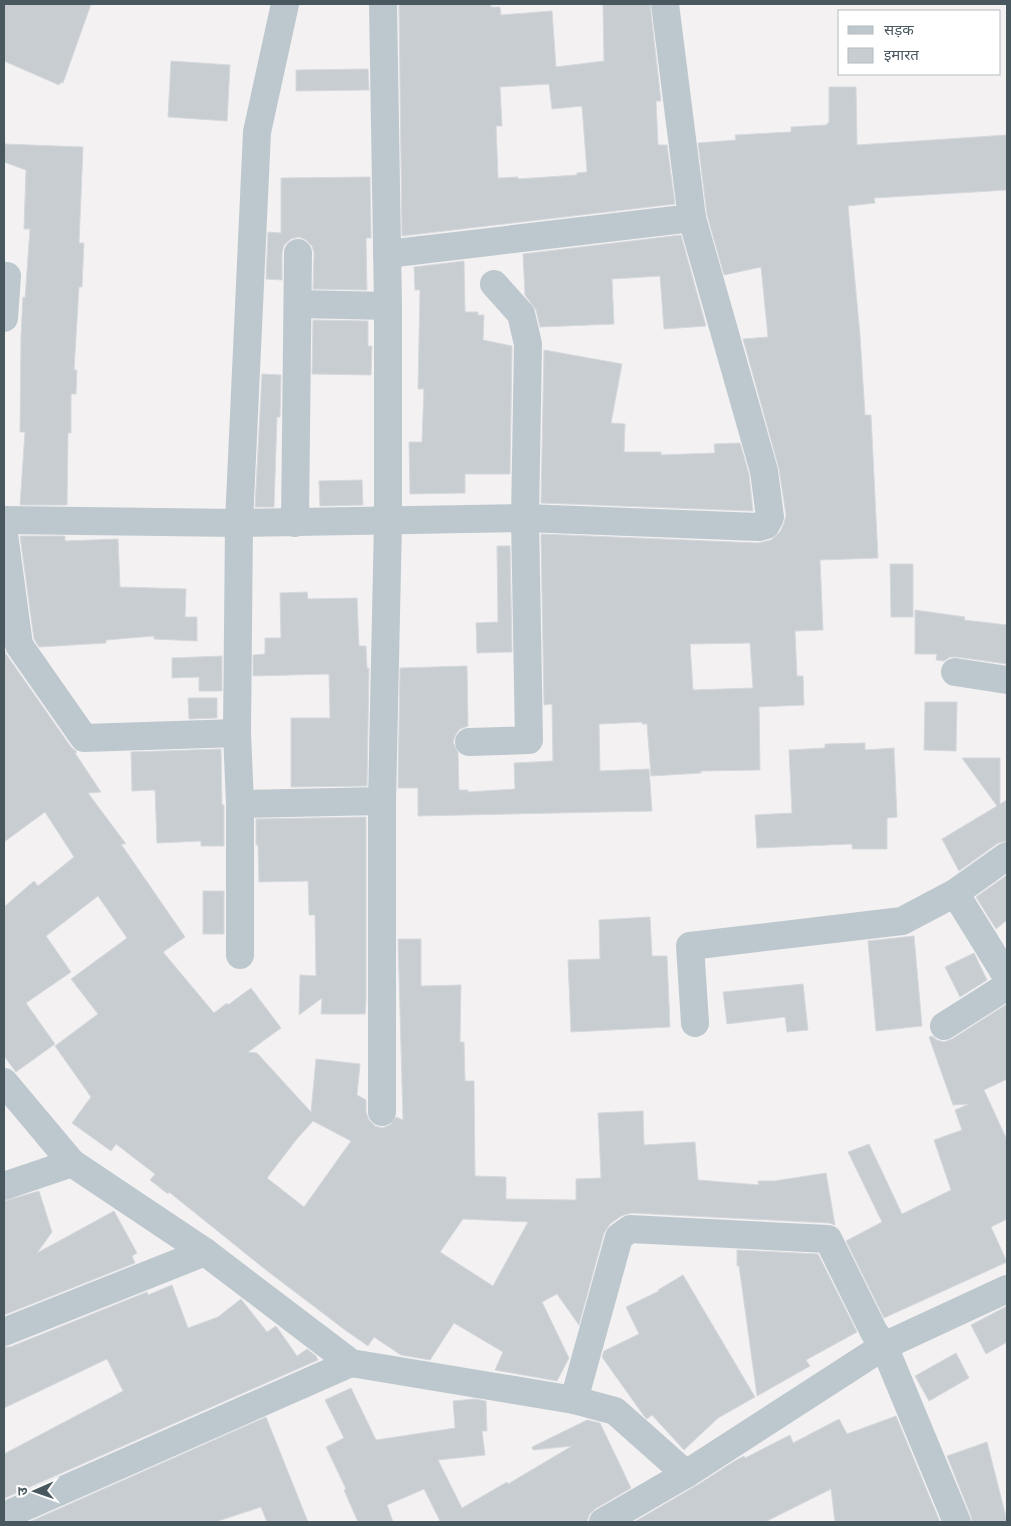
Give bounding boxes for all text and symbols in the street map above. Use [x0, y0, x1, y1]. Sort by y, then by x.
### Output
legend [838, 10, 1001, 75]
text: सड़क [884, 21, 914, 38]
text: इमारत [884, 46, 919, 63]
north arrow [10, 1466, 60, 1516]
text: उ [14, 1486, 30, 1496]

